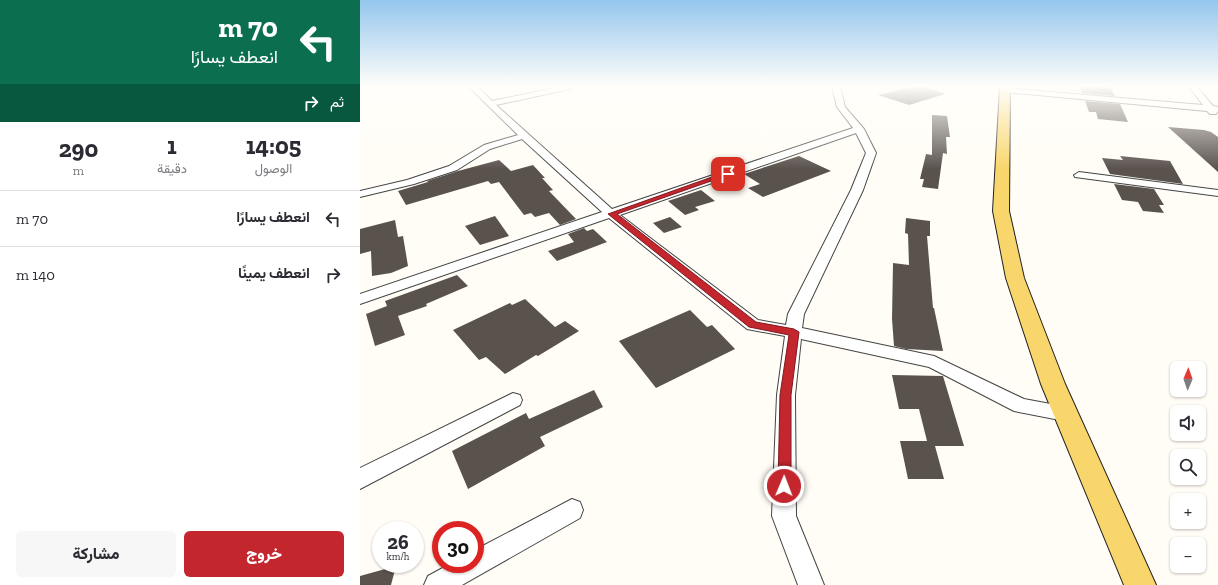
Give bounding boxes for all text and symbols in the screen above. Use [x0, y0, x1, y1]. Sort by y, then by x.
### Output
text: 70 m [218, 11, 278, 44]
icon: left [292, 16, 344, 68]
text: انعطف يسارًا [191, 46, 278, 68]
icon: right [300, 92, 322, 114]
text: ثم [330, 93, 344, 111]
text: 1 [167, 131, 177, 160]
text: 14:05 [246, 131, 301, 160]
text: 290 [59, 134, 98, 163]
pin [711, 157, 745, 191]
text: دقيقة [157, 161, 187, 176]
text: الوصول [255, 161, 292, 176]
text: m [73, 163, 84, 178]
icon: arrive [717, 163, 739, 185]
text: انعطف يسارًا [236, 208, 310, 226]
icon: left [322, 208, 344, 230]
text: 70 m [16, 210, 48, 228]
text: انعطف يمينًا [238, 264, 310, 282]
icon: right [322, 264, 344, 286]
text: 140 m [16, 266, 55, 284]
north arrow [1170, 361, 1206, 397]
map controls [1170, 361, 1206, 573]
button: sound [1170, 405, 1206, 441]
button: search [1170, 449, 1206, 485]
position arrow [763, 465, 805, 507]
button: + [1170, 493, 1206, 529]
speed limit sign: 30 [432, 521, 484, 573]
text: 26 [387, 530, 409, 554]
button: مشاركة [16, 531, 176, 577]
button: خروج [184, 531, 344, 577]
button: − [1170, 537, 1206, 573]
text: km/h [387, 551, 409, 563]

